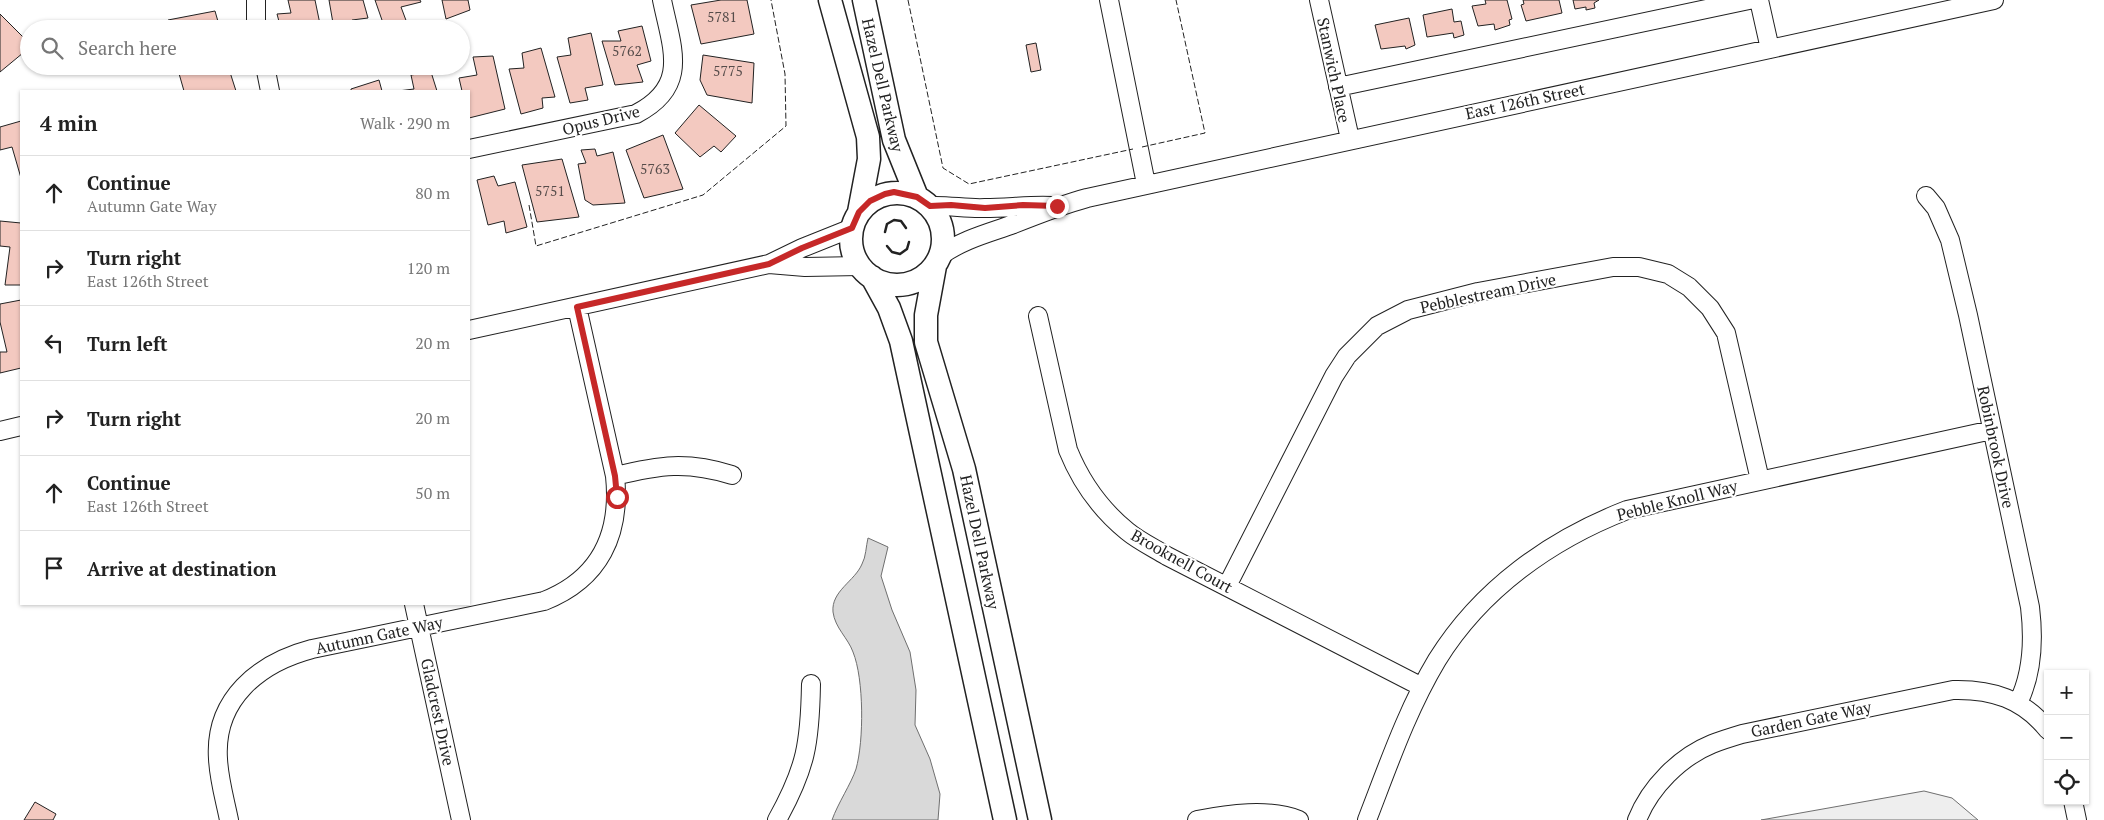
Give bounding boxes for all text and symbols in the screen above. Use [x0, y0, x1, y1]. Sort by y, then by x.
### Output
house number: 5781 [707, 7, 737, 26]
street label: Stanwich Place [1312, 15, 1356, 125]
street label: Hazel Dell Parkway [857, 16, 909, 155]
search box [20, 20, 470, 75]
icon: search [38, 34, 66, 62]
text: Search here [78, 35, 177, 60]
house number: 5762 [612, 41, 642, 60]
house number: 5775 [713, 61, 743, 80]
street label: East 126th Street [1463, 78, 1587, 124]
street label: Opus Drive [560, 100, 642, 140]
text: 4 min [40, 109, 97, 137]
text: Walk · 290 m [360, 112, 450, 134]
house number: 5763 [640, 159, 670, 178]
text: Continue [87, 170, 171, 195]
icon: ahead [40, 179, 68, 207]
house number: 5751 [535, 181, 565, 200]
text: 80 m [415, 182, 450, 204]
text: Autumn Gate Way [87, 195, 216, 217]
route end [1046, 195, 1069, 218]
text: Turn right [87, 245, 181, 270]
icon: right [40, 254, 68, 282]
text: 120 m [407, 257, 450, 279]
street label: Pebblestream Drive [1418, 268, 1558, 318]
text: East 126th Street [87, 270, 209, 292]
icon: left [40, 329, 68, 357]
text: Turn left [87, 331, 168, 356]
text: 20 m [415, 332, 450, 354]
street label: Robinbrook Drive [1972, 384, 2020, 510]
icon: right [40, 404, 68, 432]
text: Turn right [87, 406, 181, 431]
text: 20 m [415, 407, 450, 429]
text: Continue [87, 470, 171, 495]
street label: Hazel Dell Parkway [955, 473, 1005, 612]
street label: Pebble Knoll Way [1614, 474, 1740, 526]
icon: ahead [40, 479, 68, 507]
text: 50 m [415, 482, 450, 504]
route start [606, 486, 629, 509]
text: East 126th Street [87, 495, 209, 517]
street label: Brooknell Court [1127, 524, 1237, 598]
icon: arrive [40, 554, 68, 582]
text: Arrive at destination [87, 556, 276, 581]
street label: Autumn Gate Way [313, 611, 445, 659]
street label: Gladcrest Drive [416, 656, 460, 768]
map controls [2044, 670, 2089, 805]
button: + [2044, 670, 2089, 715]
street label: Garden Gate Way [1749, 695, 1874, 743]
button: − [2044, 715, 2089, 760]
button: locate [2044, 760, 2089, 805]

